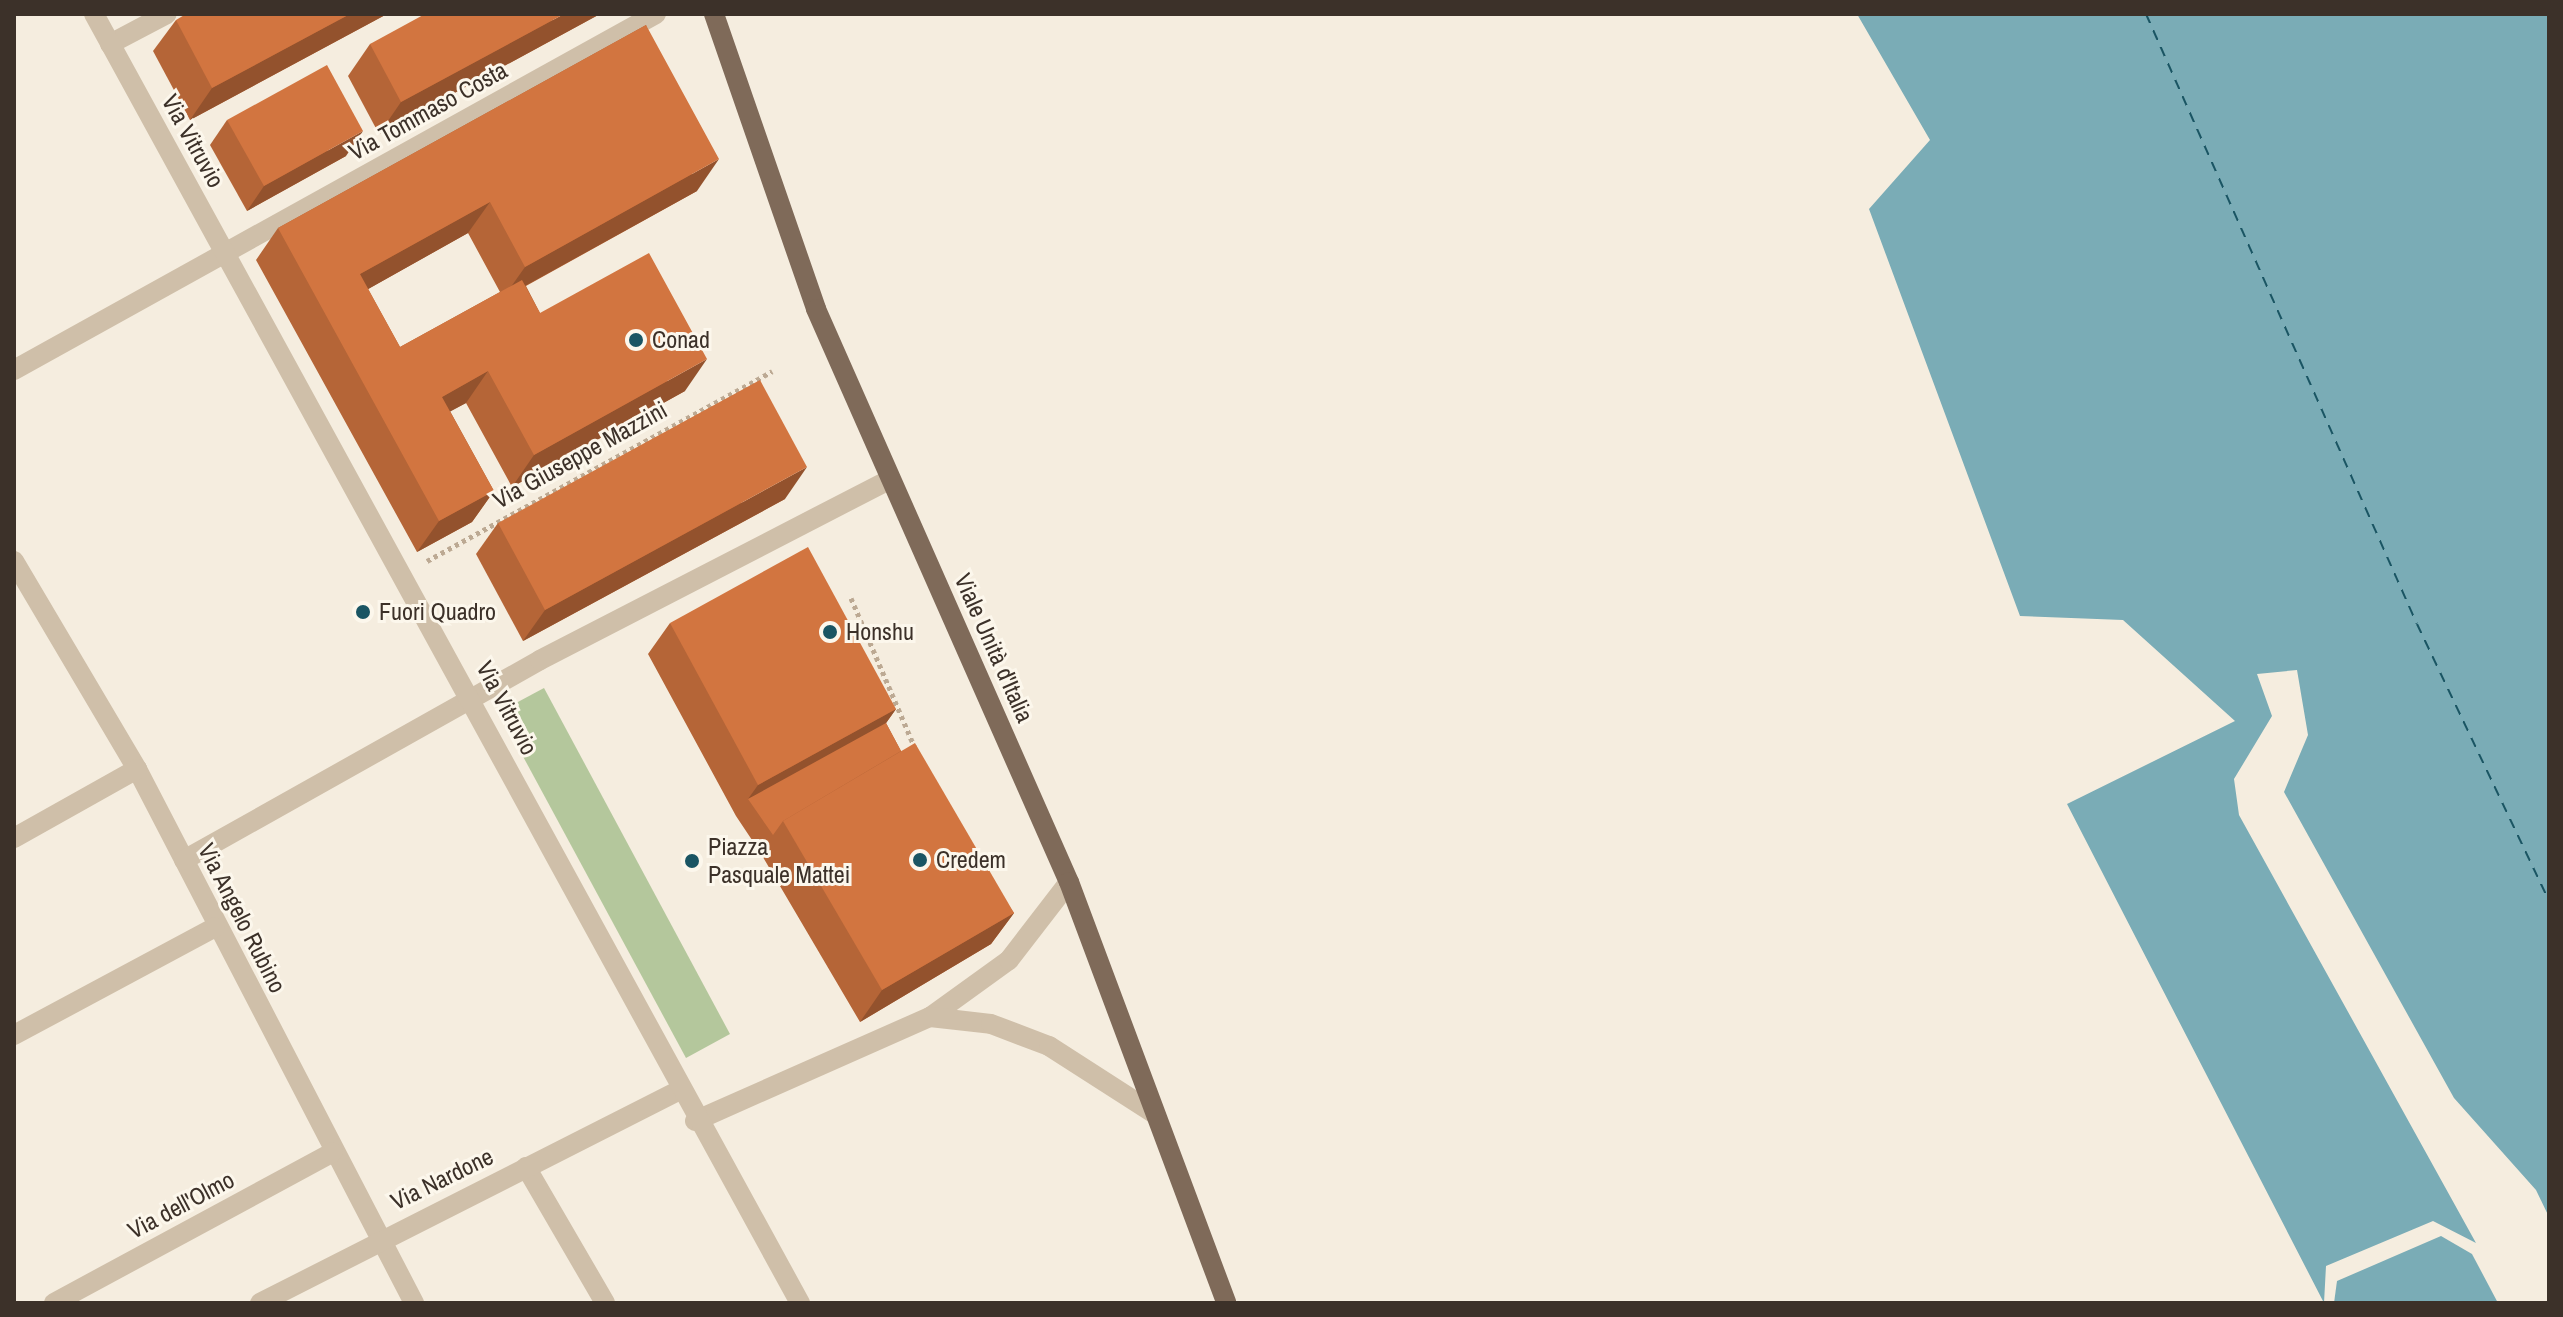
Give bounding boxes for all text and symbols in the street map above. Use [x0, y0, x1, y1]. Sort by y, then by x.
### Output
street label: Via Tommaso Costa [344, 56, 512, 166]
street label: Via Vitruvio [156, 89, 230, 193]
place label: Conad [652, 326, 710, 354]
marker: Conad [627, 331, 645, 349]
street label: Via Giuseppe Mazzini [488, 395, 672, 515]
street label: Viale Unità d'Italia [948, 569, 1040, 727]
place label: Fuori Quadro [379, 598, 496, 626]
marker: Fuori Quadro [354, 603, 372, 621]
place label: Honshu [846, 618, 914, 646]
marker: Honshu [821, 623, 839, 641]
street label: Via Vitruvio [470, 656, 544, 760]
place label: Piazza Pasquale Mattei [708, 833, 850, 889]
street label: Via Angelo Rubino [192, 838, 292, 998]
place label: Credem [936, 846, 1006, 874]
marker: Credem [911, 851, 929, 869]
marker: Piazza Pasquale Mattei [683, 852, 701, 870]
street label: Via Nardone [386, 1142, 498, 1216]
street label: Via dell'Olmo [123, 1165, 239, 1245]

